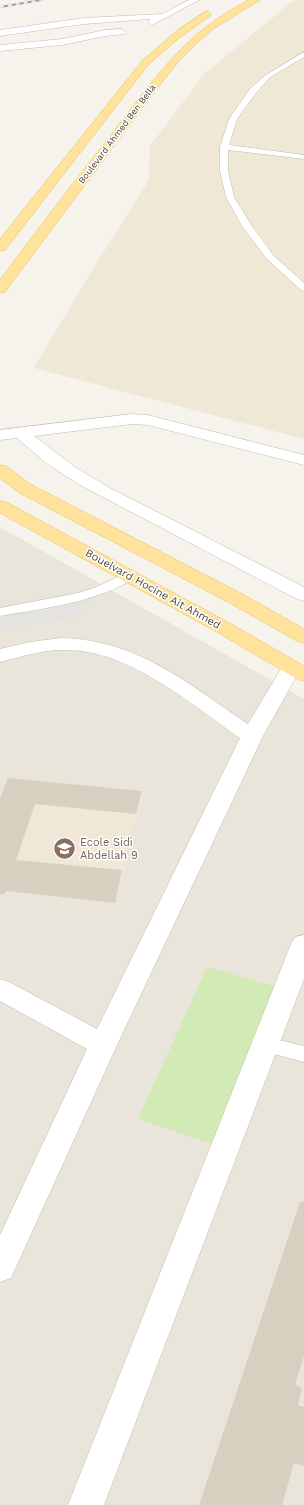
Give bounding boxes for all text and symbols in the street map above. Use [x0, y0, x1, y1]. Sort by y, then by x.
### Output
street label: Boulevard Ahmed Ben Bella [76, 82, 158, 186]
street label: Bouelvard Hocine Ait Ahmed [83, 546, 223, 632]
school or university icon: Ecole Sidi Abdellah 9 [51, 835, 77, 861]
place label: Ecole Sidi Abdellah 9 [80, 836, 138, 862]

